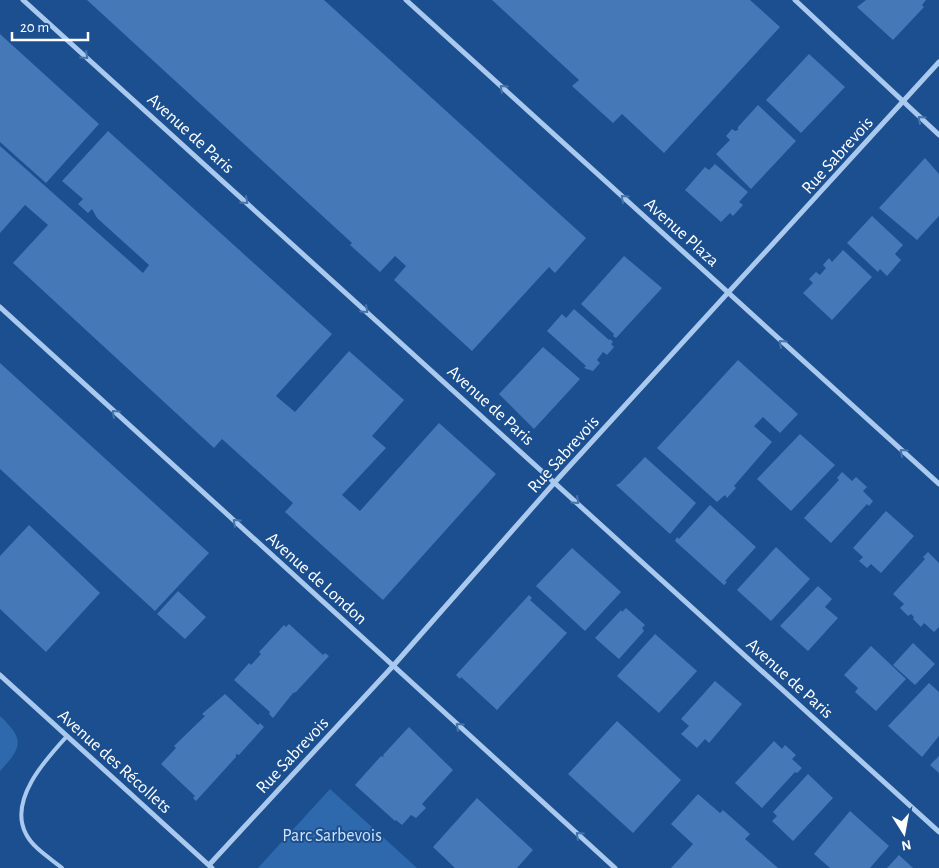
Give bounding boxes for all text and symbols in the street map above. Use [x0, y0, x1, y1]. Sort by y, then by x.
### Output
scale bar [12, 10, 89, 42]
text: 20 m [20, 20, 49, 35]
one-way arrow [80, 50, 89, 59]
one-way arrow [500, 85, 509, 94]
street label: Avenue de Paris [143, 90, 237, 177]
street label: Rue Sabrevois [799, 114, 877, 198]
one-way arrow [917, 116, 926, 125]
one-way arrow [239, 195, 248, 204]
one-way arrow [620, 195, 629, 204]
street label: Avenue Plaza [641, 195, 722, 271]
one-way arrow [360, 304, 369, 313]
one-way arrow [779, 339, 788, 348]
street label: Avenue de Paris [443, 362, 537, 449]
one-way arrow [112, 410, 121, 419]
street label: Rue Sabrevois [525, 413, 603, 497]
one-way arrow [899, 449, 908, 458]
one-way arrow [571, 495, 580, 504]
one-way arrow [232, 519, 241, 528]
street label: Avenue de London [263, 529, 370, 628]
street label: Avenue de Paris [742, 635, 836, 722]
street label: Avenue des Récollets [54, 706, 174, 817]
street label: Rue Sabrevois [253, 714, 332, 797]
one-way arrow [456, 723, 465, 732]
north arrow [879, 808, 929, 858]
park label: Parc Sarbevois [282, 827, 382, 845]
one-way arrow [576, 832, 585, 841]
text: N [900, 837, 912, 853]

